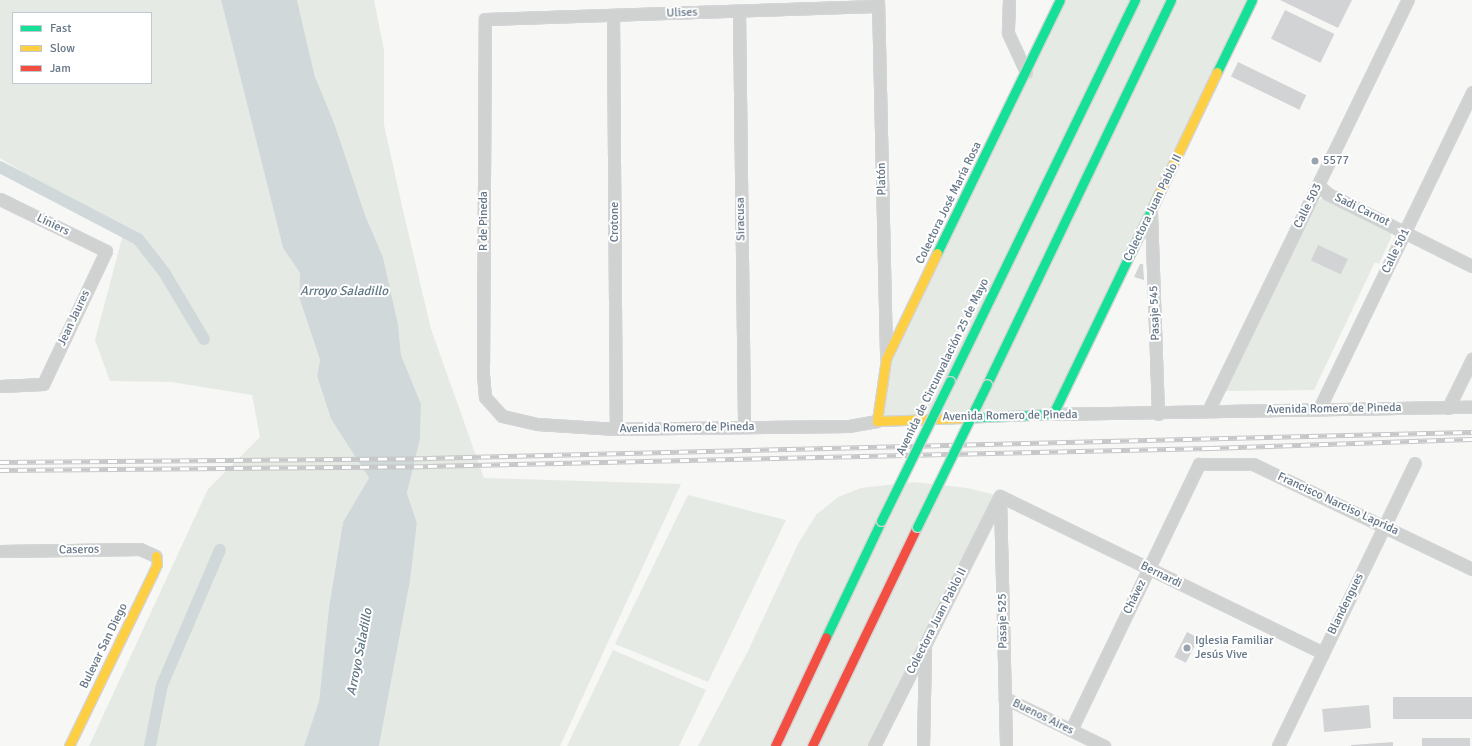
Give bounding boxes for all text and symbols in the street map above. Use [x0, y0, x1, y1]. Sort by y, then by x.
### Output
street label: Ulises [666, 5, 698, 21]
legend [12, 12, 152, 84]
text: Fast [50, 21, 71, 36]
text: Slow [50, 41, 75, 56]
text: Jam [50, 61, 71, 76]
street label: Colectora José María Rosa [913, 139, 985, 267]
street label: Colectora Juan Pablo II [1121, 152, 1185, 264]
place label: 5577 [1323, 154, 1349, 168]
marker: 5577 [1310, 156, 1320, 166]
street label: Platón [875, 162, 889, 196]
street label: Calle 503 [1291, 181, 1325, 231]
street label: Sadi Carnot [1332, 190, 1392, 230]
street label: R de Pineda [477, 191, 491, 251]
street label: Siracusa [733, 197, 749, 241]
street label: Crotone [608, 202, 622, 242]
street label: Liniers [34, 211, 72, 239]
street label: Calle 501 [1379, 226, 1413, 276]
street label: Avenida de Circunvalación 25 de Mayo [894, 276, 992, 458]
water label: Arroyo Saladillo [300, 283, 388, 299]
street label: Pasaje 545 [1147, 285, 1163, 341]
street label: Jean Jaures [55, 288, 93, 348]
street label: Avenida Romero de Pineda [1266, 401, 1402, 417]
street label: Avenida Romero de Pineda [942, 408, 1078, 424]
street label: Avenida Romero de Pineda [619, 420, 755, 436]
street label: Francisco Narciso Laprida [1275, 470, 1401, 538]
street label: Caseros [59, 542, 99, 558]
street label: Bernardi [1138, 559, 1184, 591]
street label: Colectora Juan Pablo II [904, 565, 970, 677]
street label: Blandengues [1325, 571, 1367, 637]
street label: Chávez [1121, 578, 1149, 616]
street label: Pasaje 525 [995, 593, 1011, 649]
street label: Bulevar San Diego [77, 601, 131, 691]
water label: Arroyo Saladillo [344, 607, 376, 697]
place label: Iglesia Familiar Jesús Vive [1195, 634, 1273, 662]
marker: Iglesia Familiar Jesús Vive [1182, 643, 1192, 653]
street label: Buenos Aires [1010, 696, 1076, 738]

